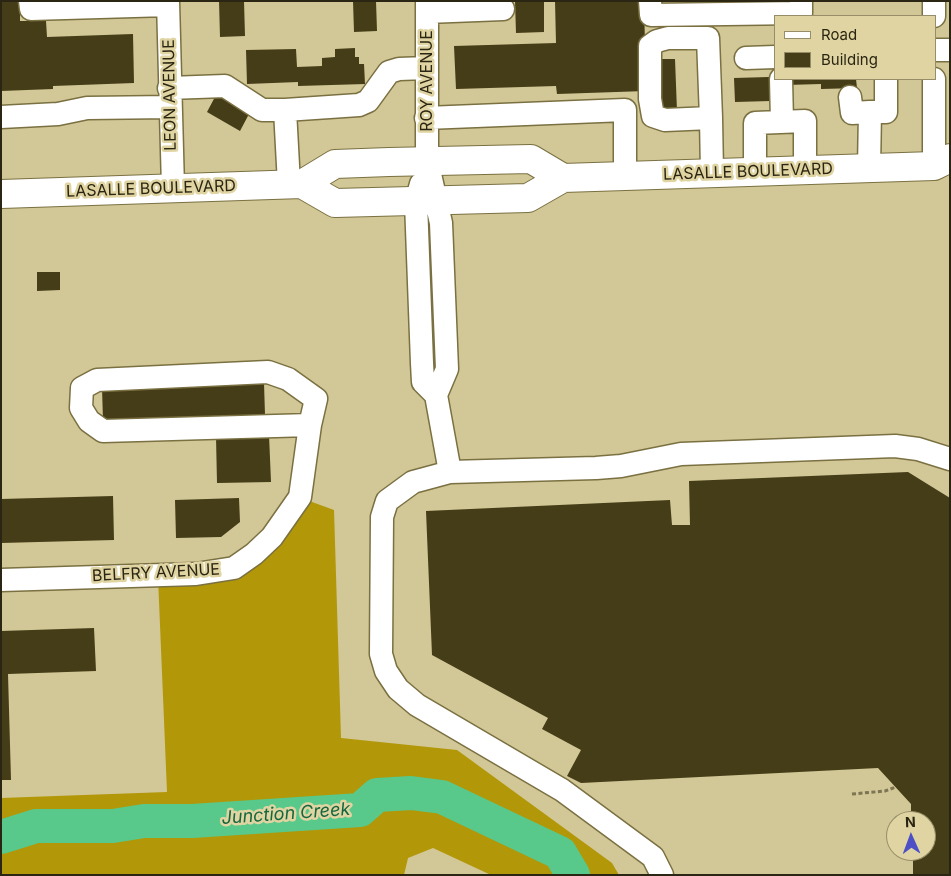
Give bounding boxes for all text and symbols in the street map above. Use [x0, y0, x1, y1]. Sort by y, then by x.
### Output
legend [774, 15, 936, 80]
text: Road [821, 25, 857, 44]
street label: ROY AVENUE [417, 30, 437, 132]
street label: LEON AVENUE [159, 39, 181, 151]
text: Building [821, 50, 878, 69]
street label: LASALLE BOULEVARD [663, 159, 833, 185]
street label: LASALLE BOULEVARD [66, 176, 236, 202]
street label: BELFRY AVENUE [92, 560, 220, 586]
water label: Junction Creek [221, 799, 351, 829]
north arrow [886, 811, 936, 861]
text: N [905, 813, 916, 830]

